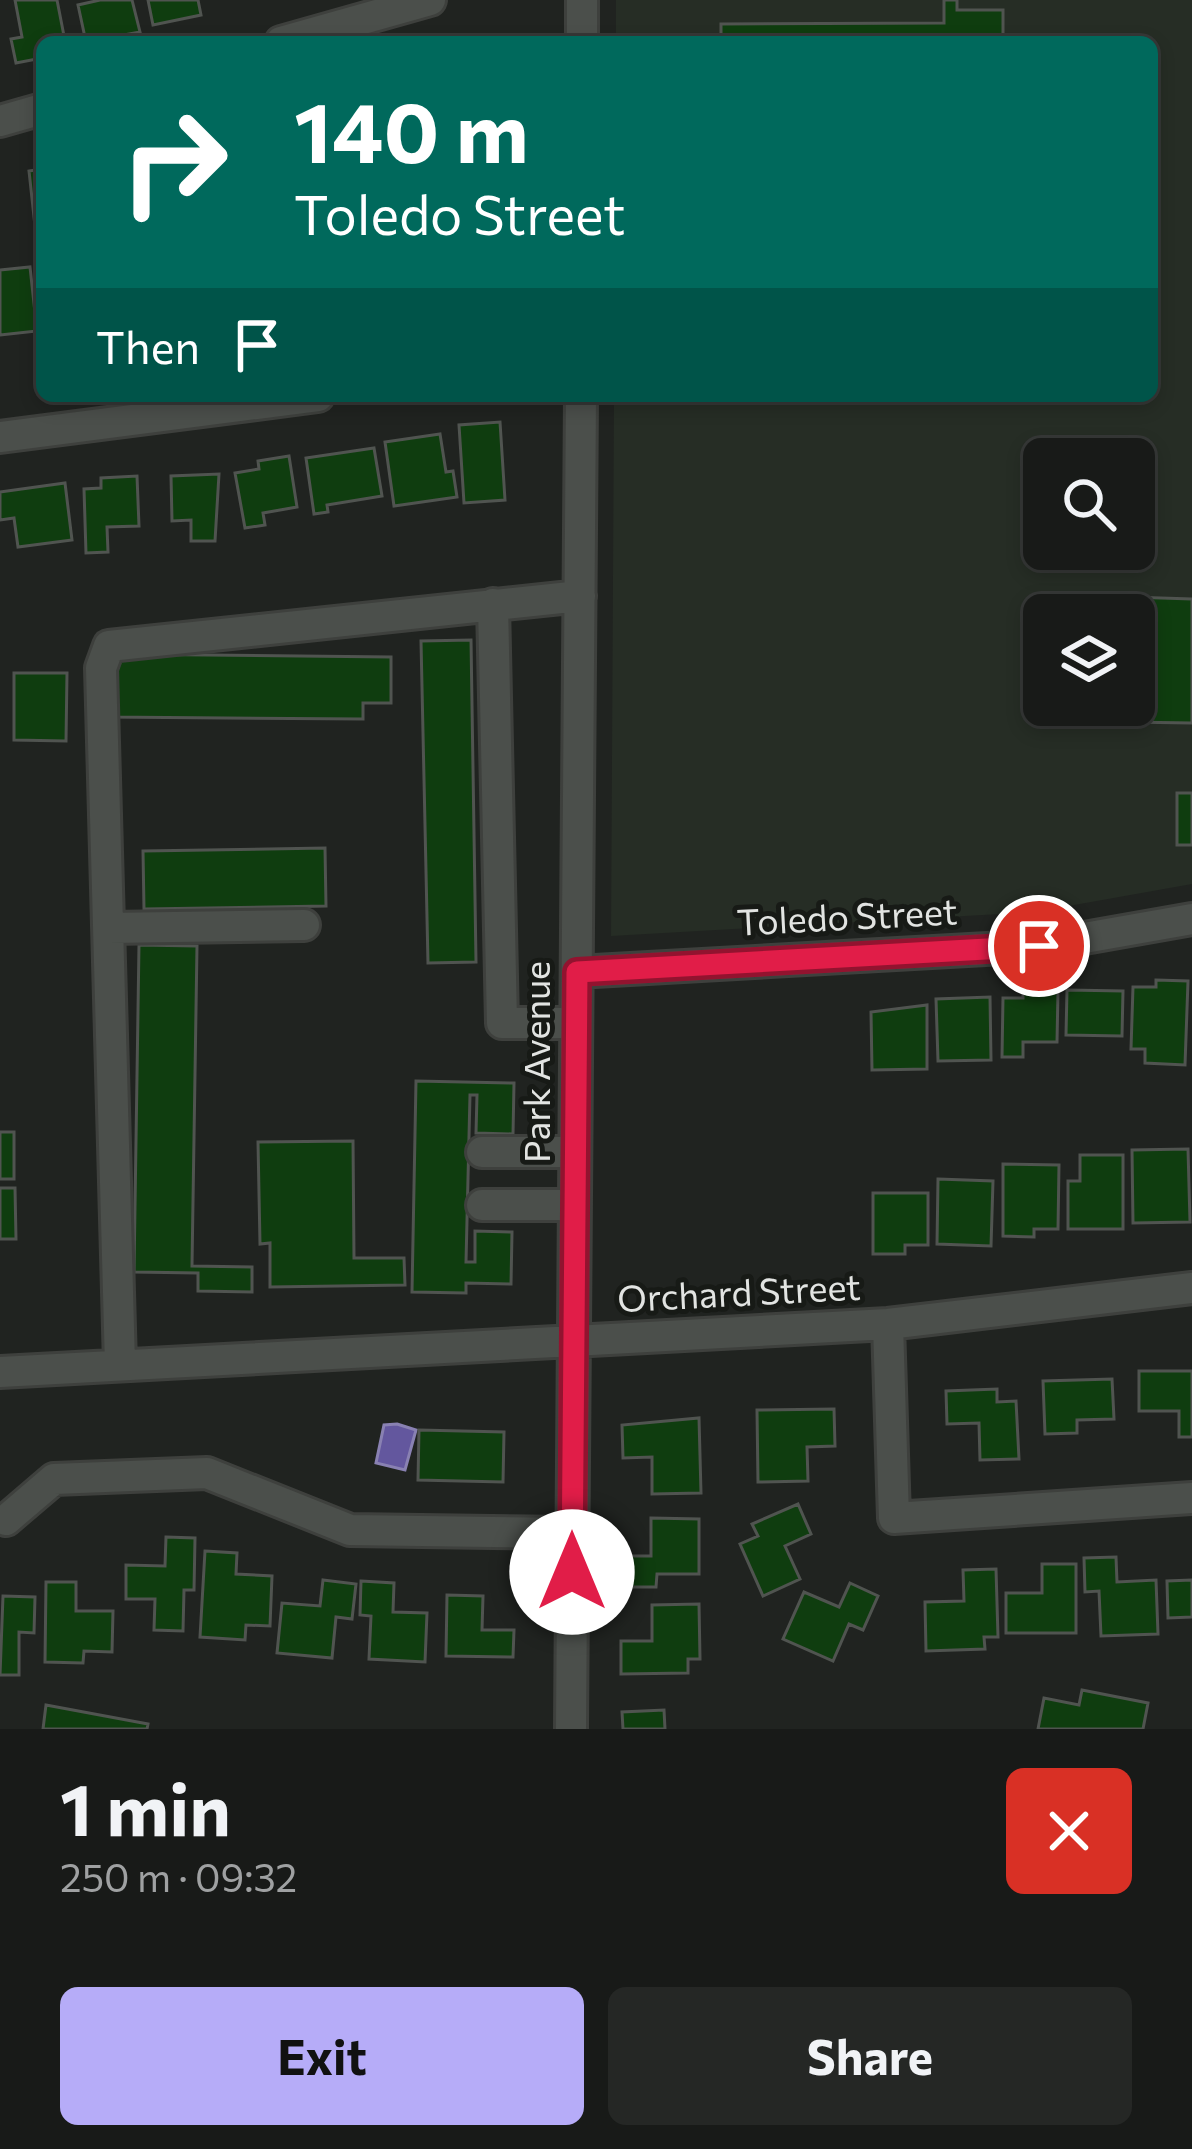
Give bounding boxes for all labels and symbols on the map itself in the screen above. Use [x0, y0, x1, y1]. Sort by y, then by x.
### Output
street label: Toledo Street [735, 887, 958, 943]
pin [988, 895, 1090, 997]
street label: Park Avenue [513, 961, 557, 1163]
street label: Orchard Street [616, 1263, 862, 1319]
position arrow [509, 1509, 635, 1635]

